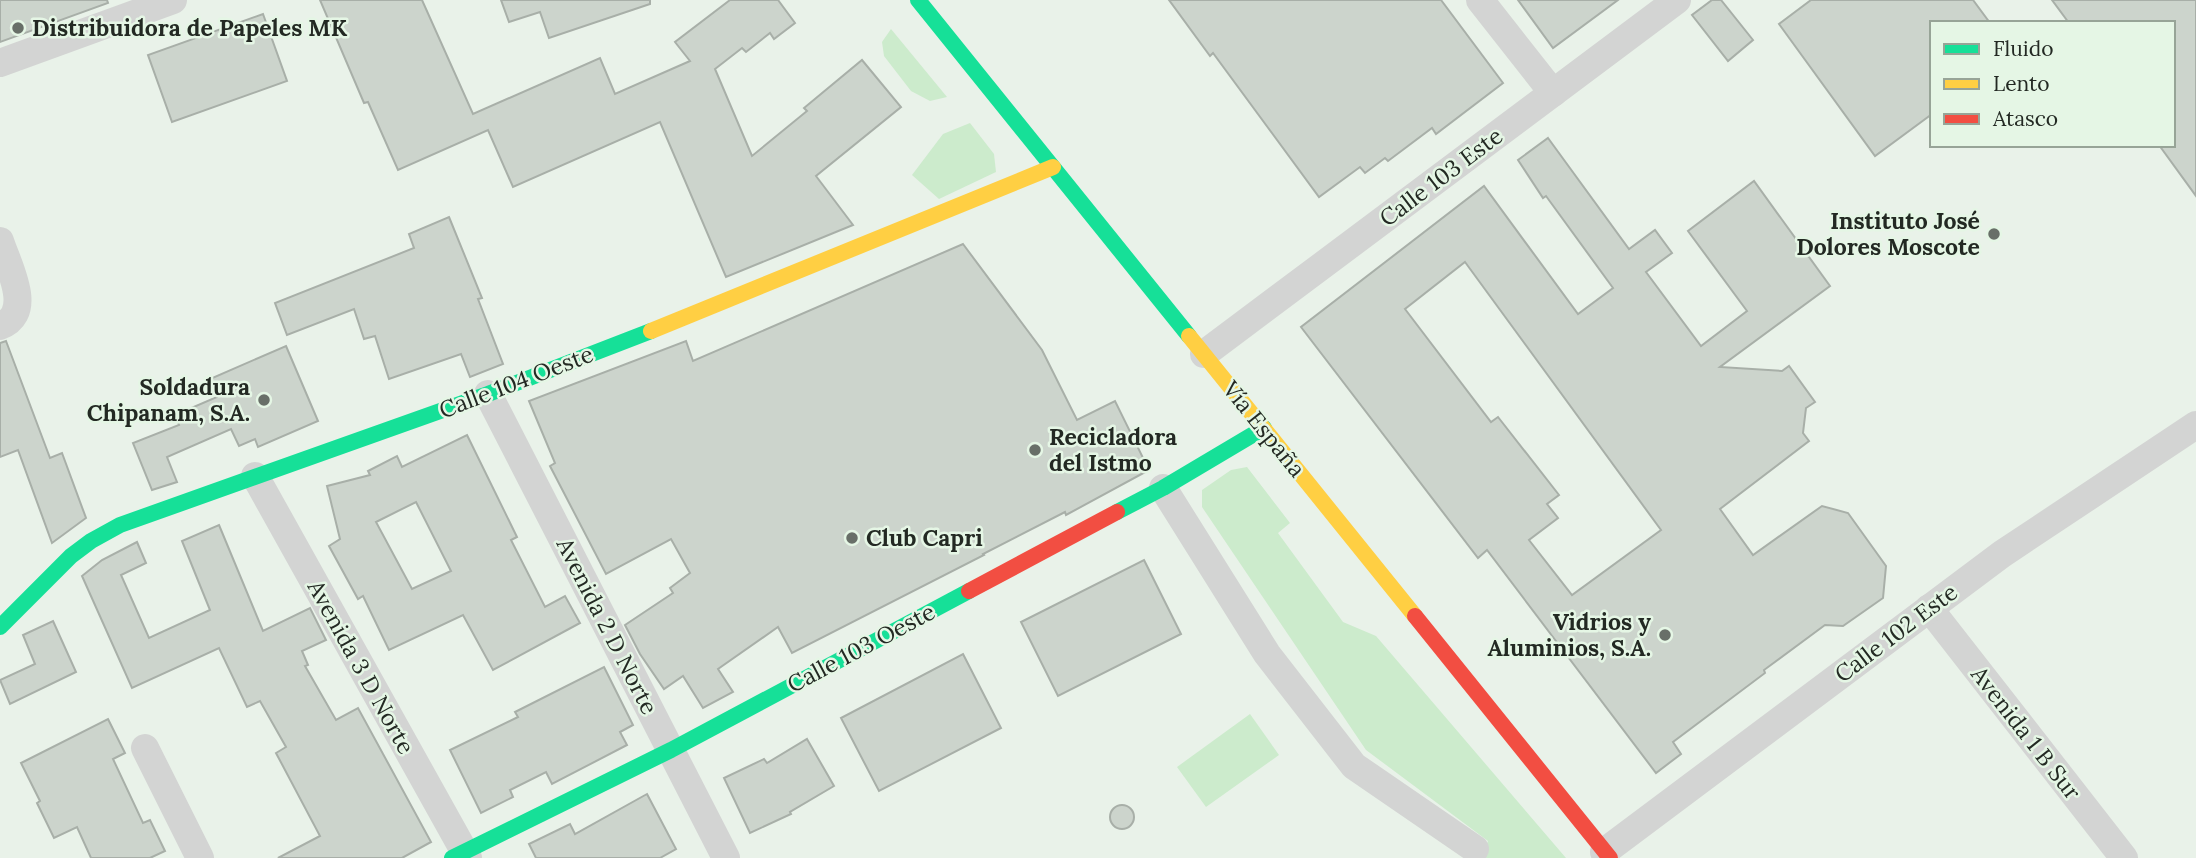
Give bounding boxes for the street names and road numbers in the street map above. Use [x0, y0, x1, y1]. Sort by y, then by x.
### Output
street label: Calle 103 Este [1373, 121, 1508, 232]
street label: Calle 104 Oeste [435, 339, 597, 424]
street label: Vía España [1216, 374, 1312, 483]
street label: Avenida 2 D Norte [550, 532, 664, 719]
street label: Avenida 3 D Norte [301, 574, 421, 759]
street label: Calle 102 Este [1829, 577, 1963, 688]
street label: Calle 103 Oeste [782, 596, 940, 699]
street label: Avenida 1 B Sur [1965, 659, 2088, 805]

